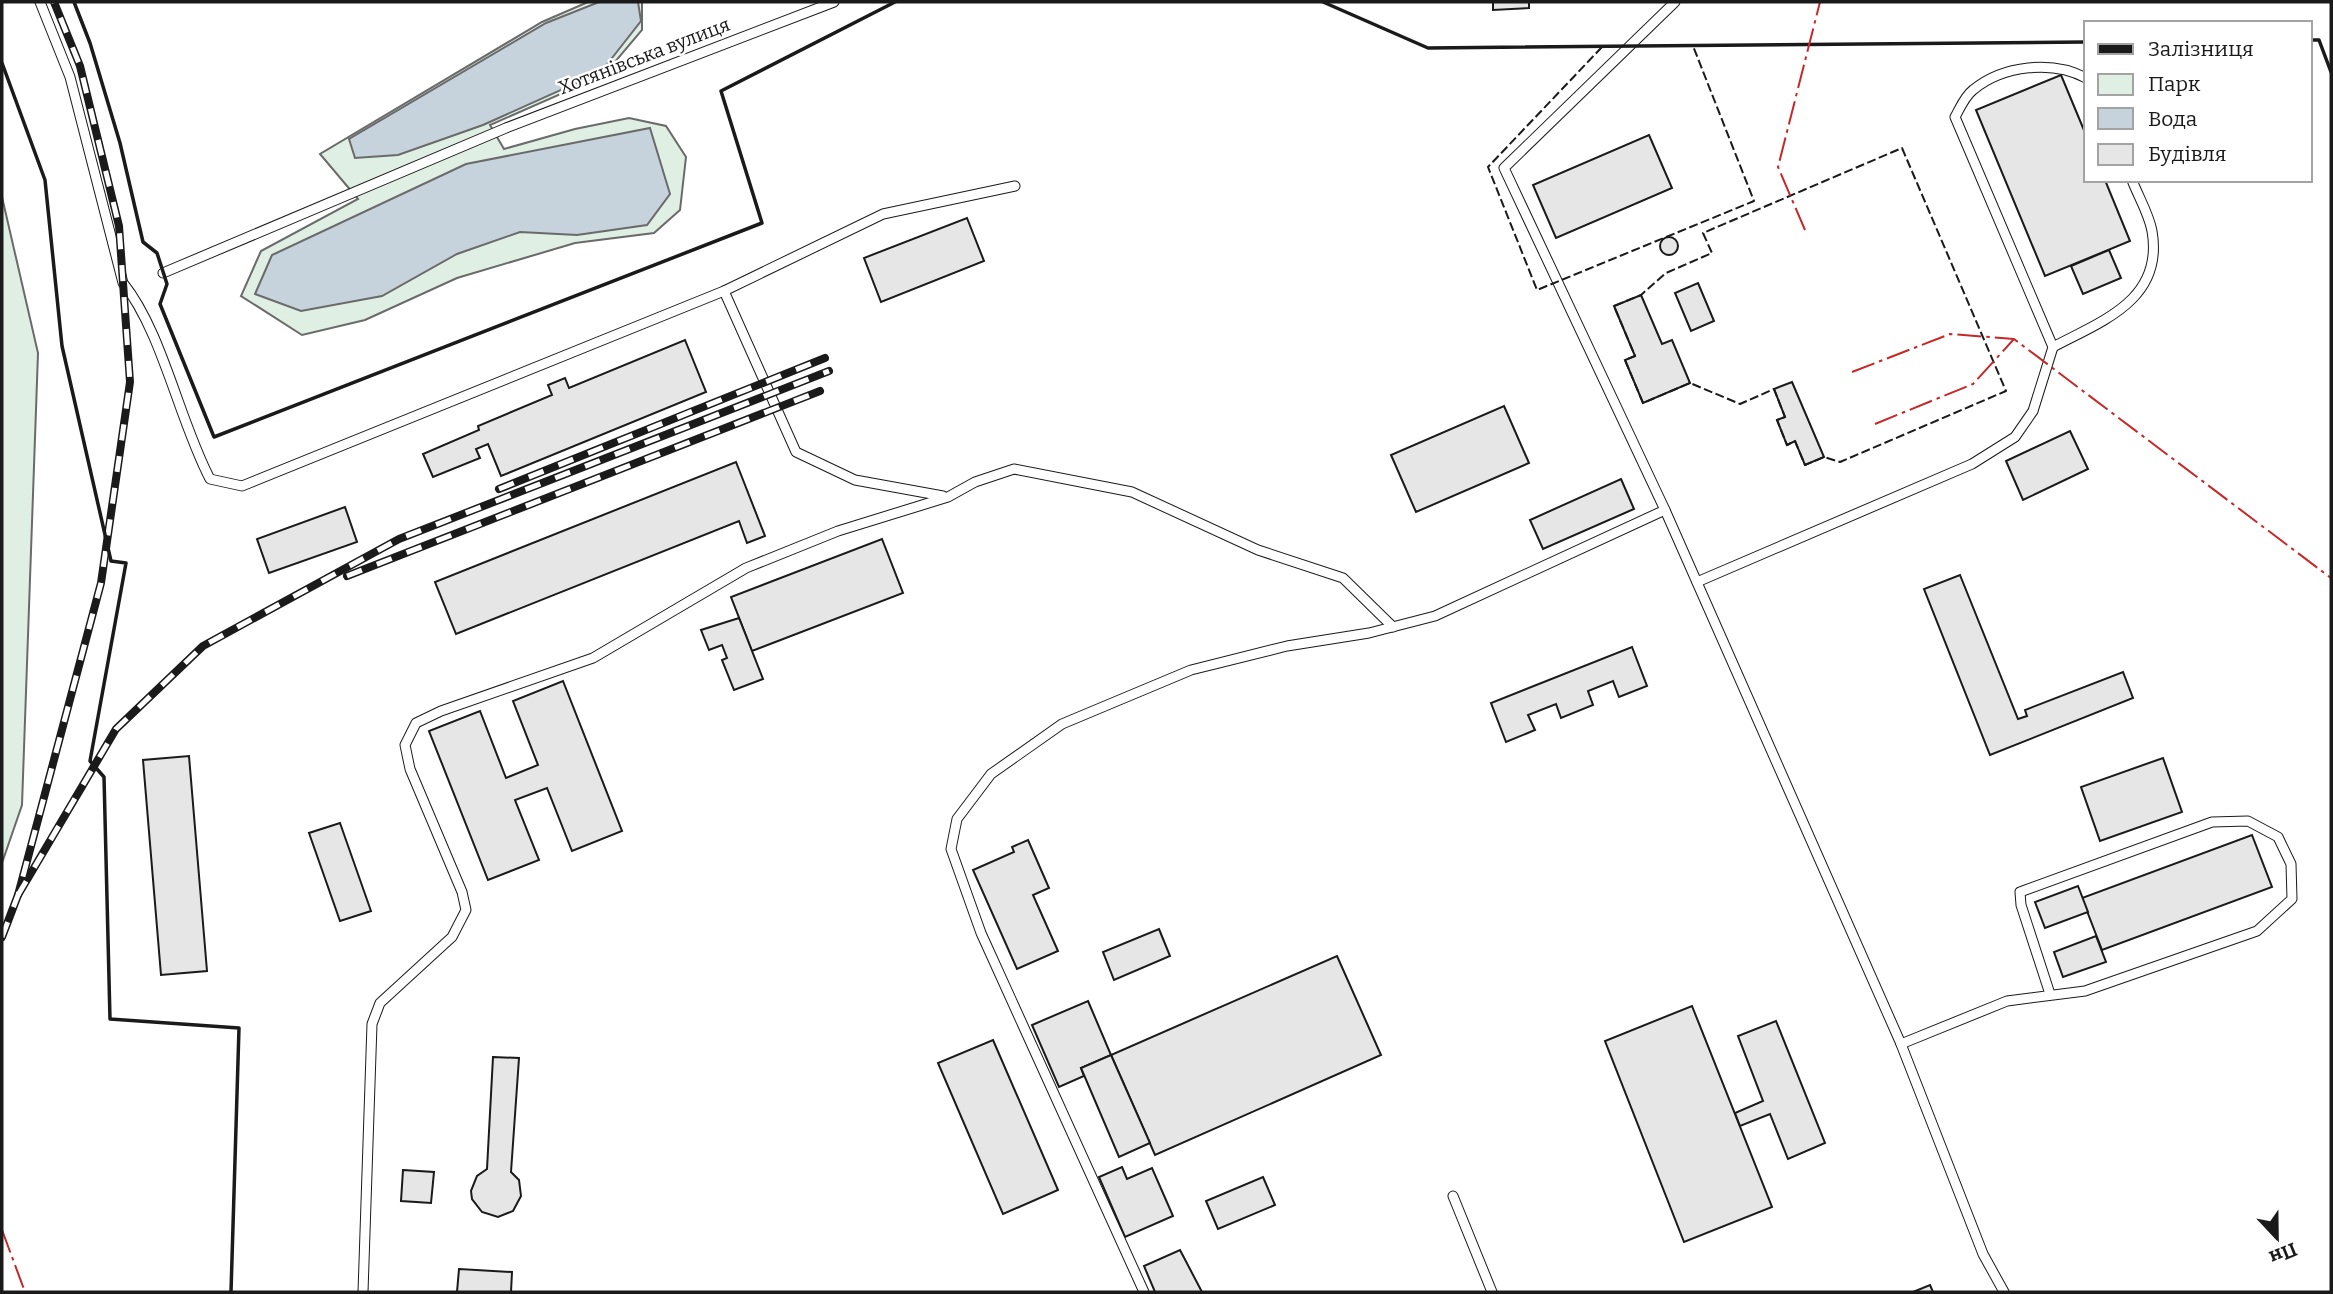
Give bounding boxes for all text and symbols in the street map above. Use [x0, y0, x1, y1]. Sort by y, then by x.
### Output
street label: Хотянівська вулиця [555, 13, 733, 99]
legend [2084, 21, 2312, 182]
text: Залізниця [2148, 36, 2254, 62]
text: Парк [2148, 71, 2201, 97]
text: Вода [2148, 106, 2198, 132]
text: Будівля [2148, 141, 2226, 167]
north arrow [2242, 1203, 2312, 1273]
text: Пн [2266, 1237, 2300, 1269]

